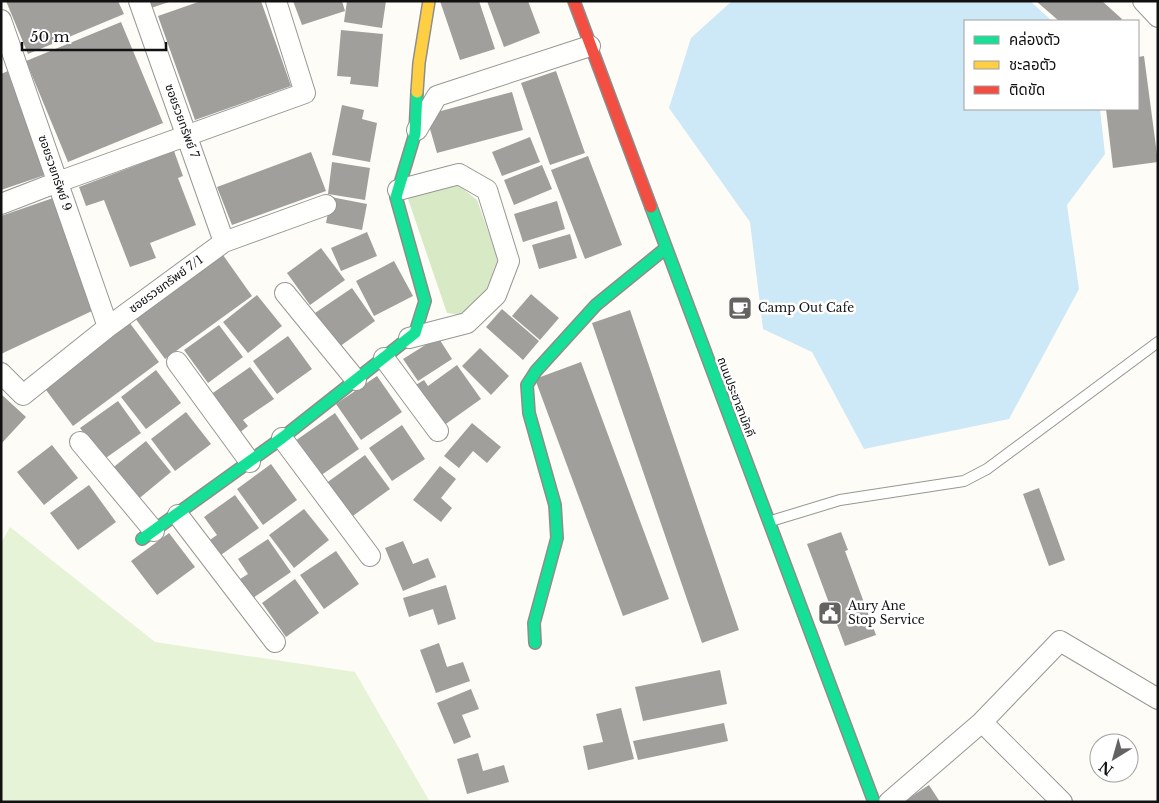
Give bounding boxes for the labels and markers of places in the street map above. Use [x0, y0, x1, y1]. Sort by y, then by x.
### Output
cafe icon: Camp Out Cafe [727, 295, 753, 321]
place label: Camp Out Cafe [758, 300, 854, 315]
place label: Aury Ane Stop Service [847, 598, 925, 627]
public building icon: Aury Ane Stop Service [817, 600, 843, 626]

